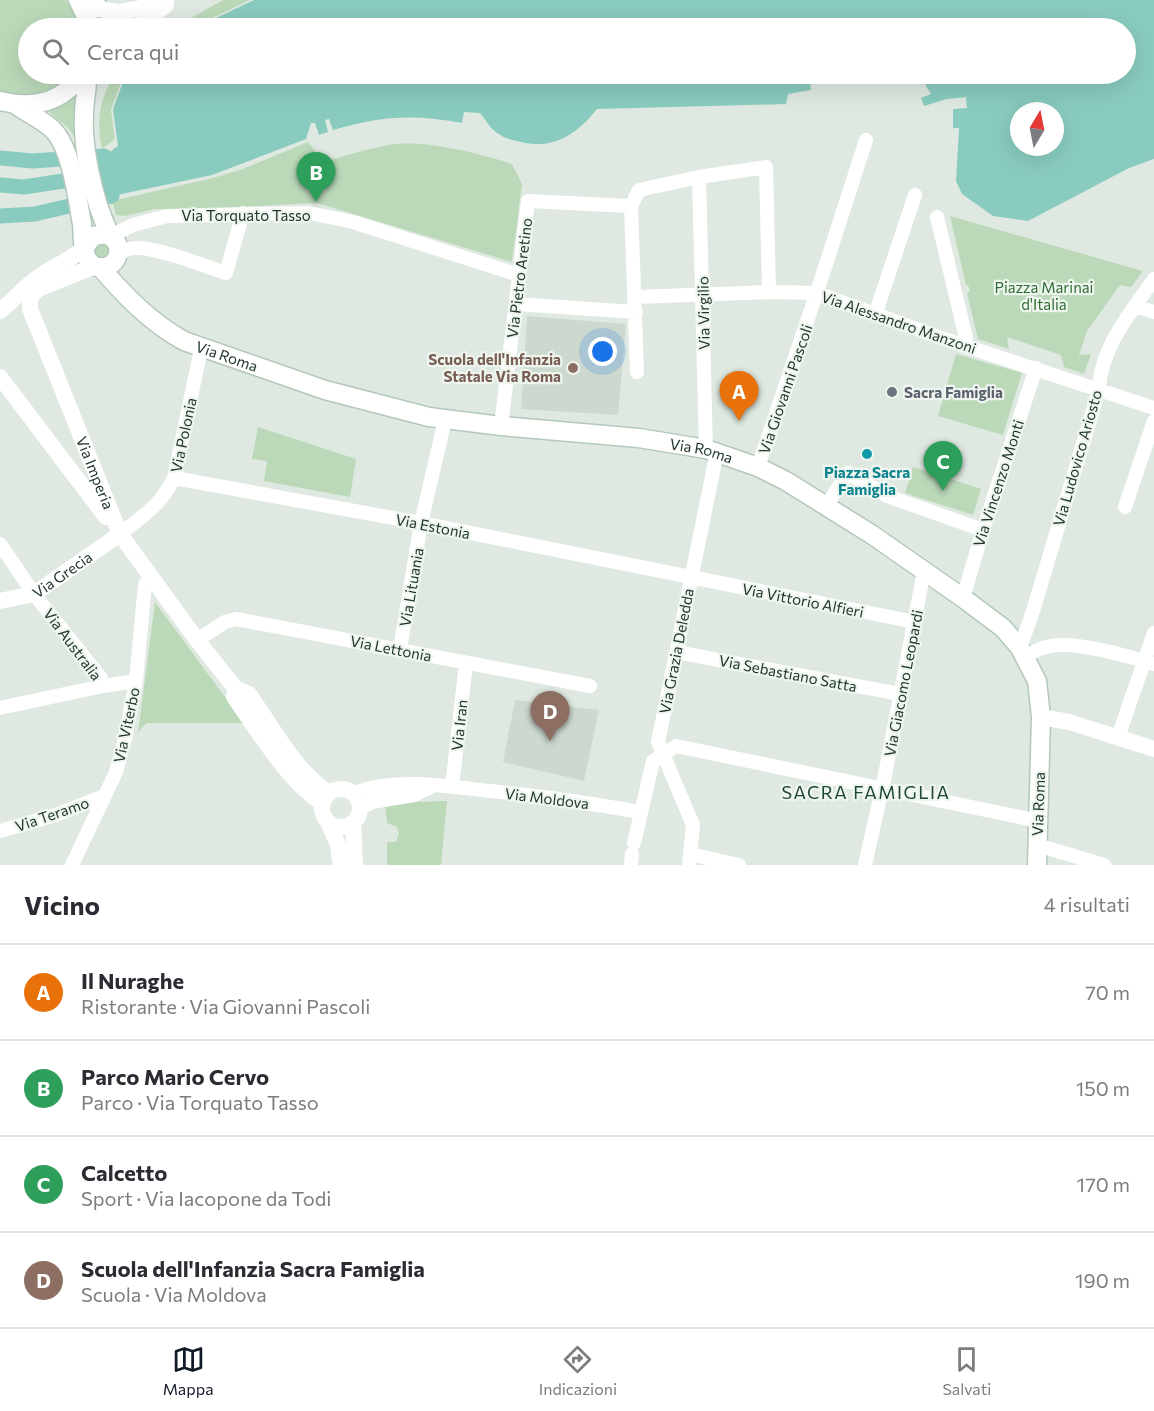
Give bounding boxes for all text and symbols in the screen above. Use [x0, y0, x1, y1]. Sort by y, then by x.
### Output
search box [18, 18, 1136, 84]
icon: search [39, 35, 72, 68]
text: Cerca qui [87, 38, 179, 65]
north arrow [1010, 102, 1064, 156]
pin: B [296, 152, 336, 202]
street label: Via Torquato Tasso [181, 206, 311, 224]
street label: Via Pietro Aretino [503, 217, 535, 339]
street label: Via Virgilio [693, 276, 713, 350]
park label: Piazza Marinai d'Italia [995, 278, 1093, 313]
street label: Via Alessandro Manzoni [819, 287, 979, 357]
street label: Via Giovanni Pascoli [754, 322, 816, 456]
street label: Via Roma [194, 337, 260, 375]
your location [588, 337, 617, 366]
place label: Scuola dell'Infanzia Statale Via Roma [428, 350, 561, 385]
marker: Scuola dell'Infanzia Statale Via Roma [566, 361, 580, 375]
pin: A [720, 372, 758, 421]
place label: Sacra Famiglia [904, 383, 1003, 401]
marker: Sacra Famiglia [885, 385, 899, 399]
street label: Via Ludovico Ariosto [1049, 388, 1105, 528]
street label: Via Polonia [166, 396, 200, 474]
street label: Via Vincenzo Monti [969, 417, 1027, 549]
street label: Via Imperia [73, 434, 118, 512]
street label: Via Roma [669, 434, 735, 467]
pin: C [924, 442, 962, 491]
marker: Piazza Sacra Famiglia [860, 447, 874, 461]
place label: Piazza Sacra Famiglia [824, 463, 910, 498]
street label: Via Estonia [394, 510, 472, 542]
street label: Via Lituania [395, 546, 427, 628]
street label: Via Grecia [29, 547, 95, 601]
street label: Via Vittorio Alfieri [741, 579, 865, 621]
street label: Via Grazia Deledda [655, 587, 697, 715]
street label: Via Australia [40, 604, 106, 684]
street label: Via Giacomo Leopardi [880, 608, 926, 758]
street label: Via Lettonia [349, 631, 433, 665]
street label: Via Sebastiano Satta [717, 651, 859, 695]
street label: Via Viterbo [109, 686, 143, 764]
pin: D [530, 692, 570, 741]
street label: Via Iran [447, 699, 471, 751]
street label: Via Roma [1028, 772, 1048, 836]
district label: SACRA FAMIGLIA [782, 781, 950, 803]
street label: Via Moldova [504, 784, 590, 812]
street label: Via Teramo [13, 793, 91, 835]
text: Vicino [24, 889, 100, 920]
text: 4 risultati [1044, 892, 1130, 916]
text: Il Nuraghe [81, 967, 184, 994]
text: A [36, 980, 51, 1004]
text: 70 m [1085, 980, 1130, 1004]
text: Ristorante · Via Giovanni Pascoli [81, 994, 370, 1018]
text: Parco Mario Cervo [81, 1063, 269, 1090]
text: B [37, 1076, 50, 1100]
text: 150 m [1076, 1076, 1130, 1100]
text: Parco · Via Torquato Tasso [81, 1090, 319, 1114]
text: Calcetto [81, 1159, 167, 1186]
text: C [37, 1172, 50, 1196]
text: 170 m [1077, 1172, 1130, 1196]
text: Sport · Via Iacopone da Todi [81, 1186, 332, 1210]
text: Scuola dell'Infanzia Sacra Famiglia [81, 1255, 425, 1282]
text: D [36, 1268, 51, 1292]
text: 190 m [1075, 1268, 1130, 1292]
text: Scuola · Via Moldova [81, 1282, 267, 1306]
tab: Mappa [163, 1343, 214, 1398]
tab: Indicazioni [539, 1343, 617, 1398]
tab: Salvati [942, 1343, 991, 1398]

